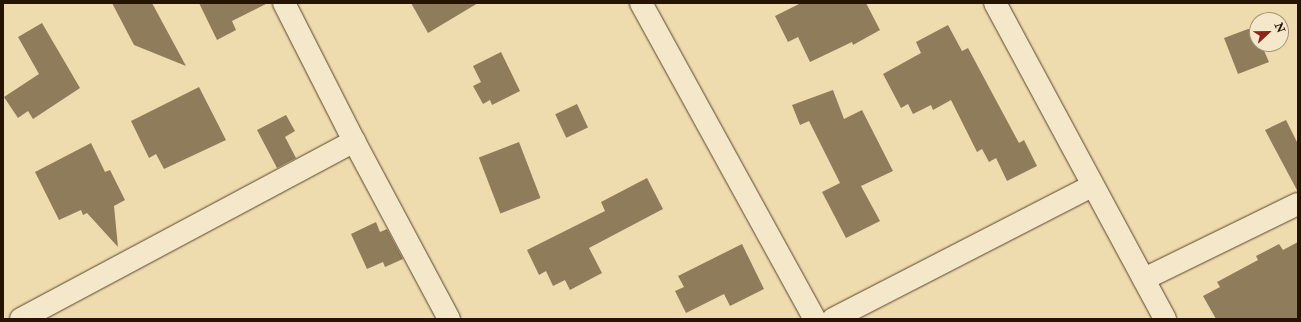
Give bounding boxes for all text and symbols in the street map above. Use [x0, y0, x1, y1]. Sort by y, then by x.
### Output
north arrow [1249, 12, 1289, 52]
text: N [1272, 21, 1288, 35]

